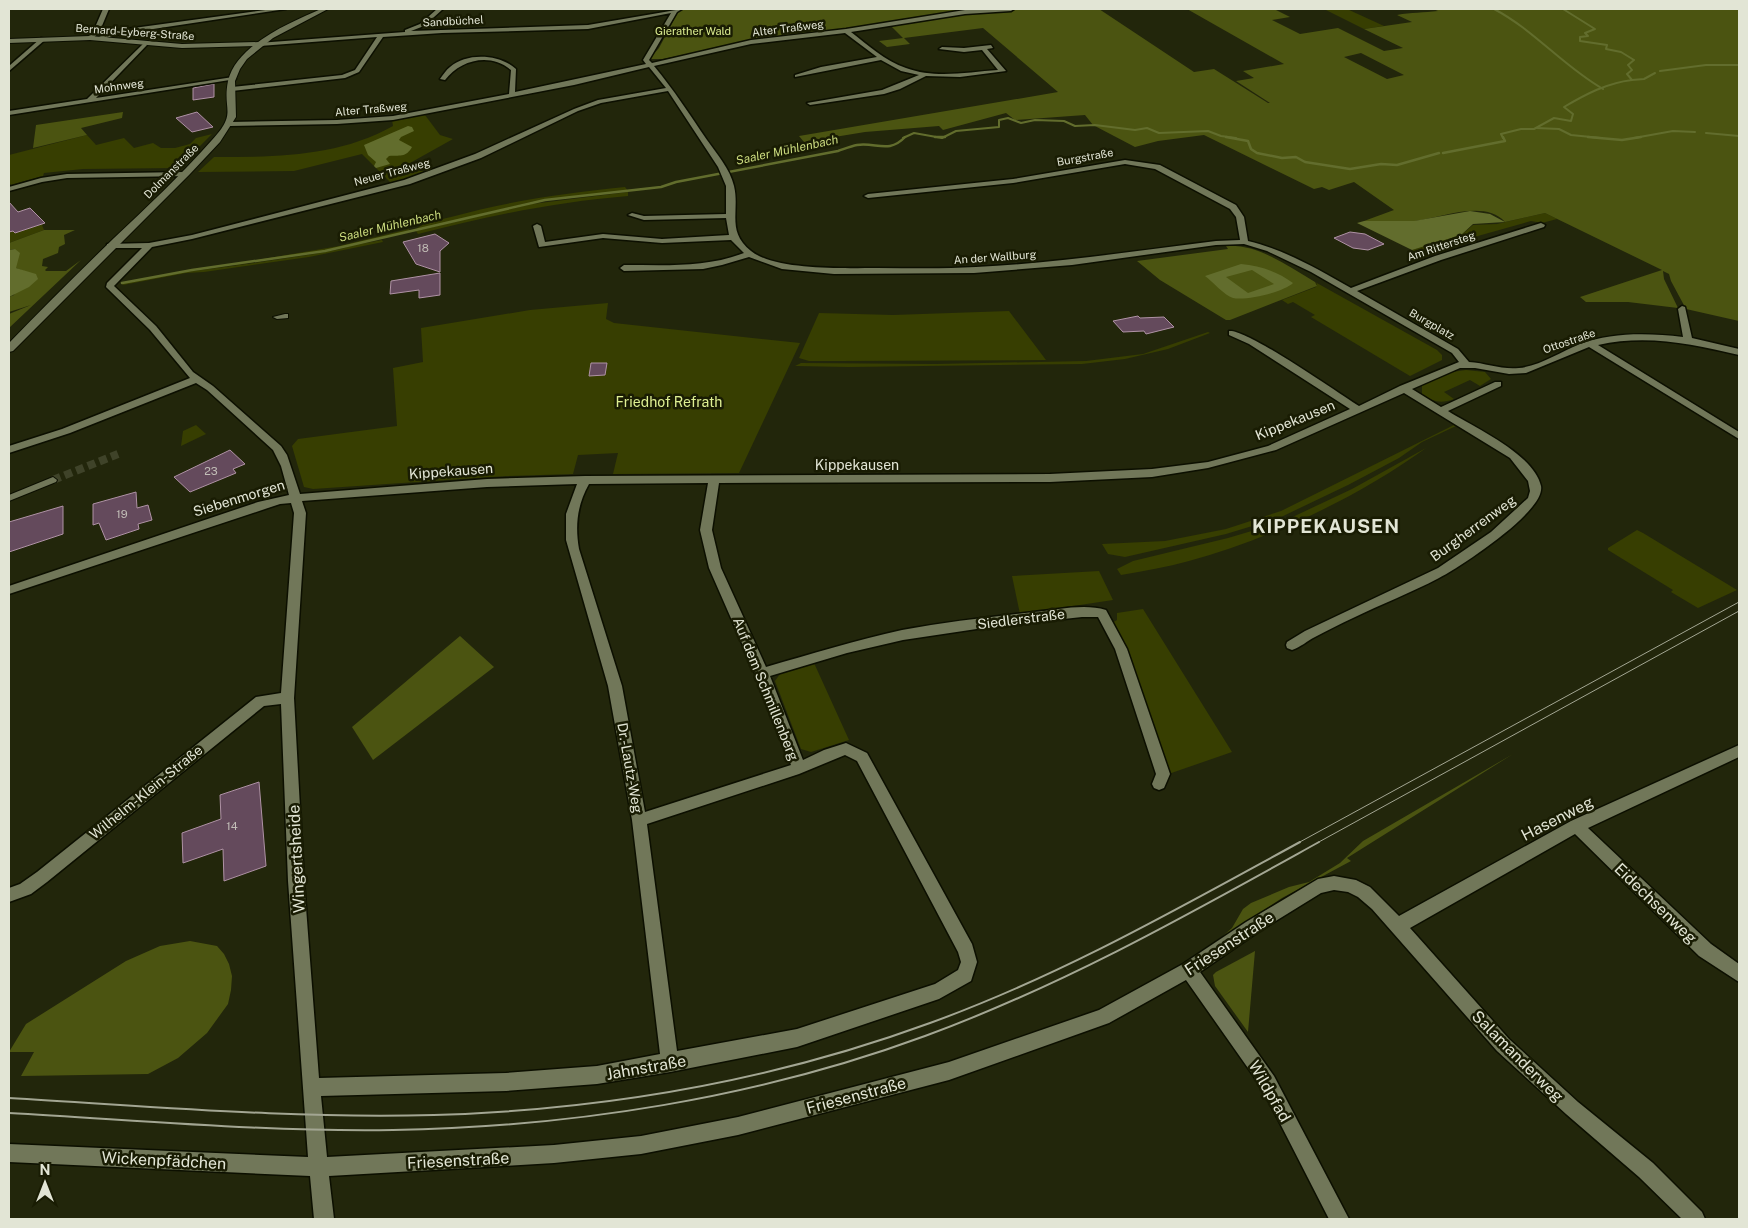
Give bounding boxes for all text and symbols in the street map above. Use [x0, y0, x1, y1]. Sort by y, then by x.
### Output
street label: Sandbüchel [422, 13, 484, 29]
street label: Alter Traßweg [751, 18, 825, 38]
street label: Bernard-Eyberg-Straße [75, 22, 195, 42]
park label: Gierather Wald [655, 25, 731, 37]
street label: Mohnweg [93, 77, 145, 95]
street label: Alter Traßweg [334, 100, 408, 118]
water label: Saaler Mühlenbach [734, 132, 840, 168]
street label: Dolmanstraße [141, 141, 201, 201]
street label: Burgstraße [1056, 146, 1114, 168]
street label: Neuer Traßweg [353, 156, 432, 188]
water label: Saaler Mühlenbach [338, 207, 443, 245]
street label: Am Rittersteg [1405, 229, 1477, 263]
house number: 18 [417, 242, 429, 254]
street label: An der Wallburg [953, 248, 1037, 266]
street label: Burgplatz [1407, 306, 1457, 342]
street label: Ottostraße [1541, 326, 1597, 356]
park label: Friedhof Refrath [616, 394, 722, 410]
street label: Kippekausen [1253, 397, 1337, 443]
street label: Kippekausen [815, 457, 899, 473]
street label: Kippekausen [408, 460, 494, 482]
house number: 23 [204, 465, 218, 477]
street label: Siebenmorgen [191, 476, 287, 520]
street label: Burgherrenweg [1427, 492, 1519, 564]
house number: 19 [116, 508, 128, 520]
district label: KIPPEKAUSEN [1252, 515, 1400, 537]
street label: Siedlerstraße [976, 606, 1066, 632]
street label: Auf dem Schmillenberg [730, 615, 802, 763]
street label: Dr.-Lautz-Weg [614, 722, 646, 815]
street label: Wilhelm-Klein-Straße [86, 742, 206, 842]
street label: Hasenweg [1518, 792, 1596, 845]
street label: Wingertsheide [284, 804, 309, 914]
house number: 14 [226, 820, 238, 832]
street label: Eidechsenweg [1610, 859, 1701, 948]
street label: Friesenstraße [1181, 908, 1277, 979]
street label: Salamanderweg [1468, 1007, 1567, 1106]
street label: Jahnstraße [605, 1051, 688, 1084]
street label: Wildpfad [1244, 1057, 1295, 1125]
street label: Friesenstraße [804, 1073, 908, 1118]
street label: Wickenpfädchen [101, 1148, 227, 1173]
street label: Friesenstraße [406, 1148, 510, 1173]
north arrow [20, 1158, 70, 1208]
text: N [40, 1162, 50, 1178]

